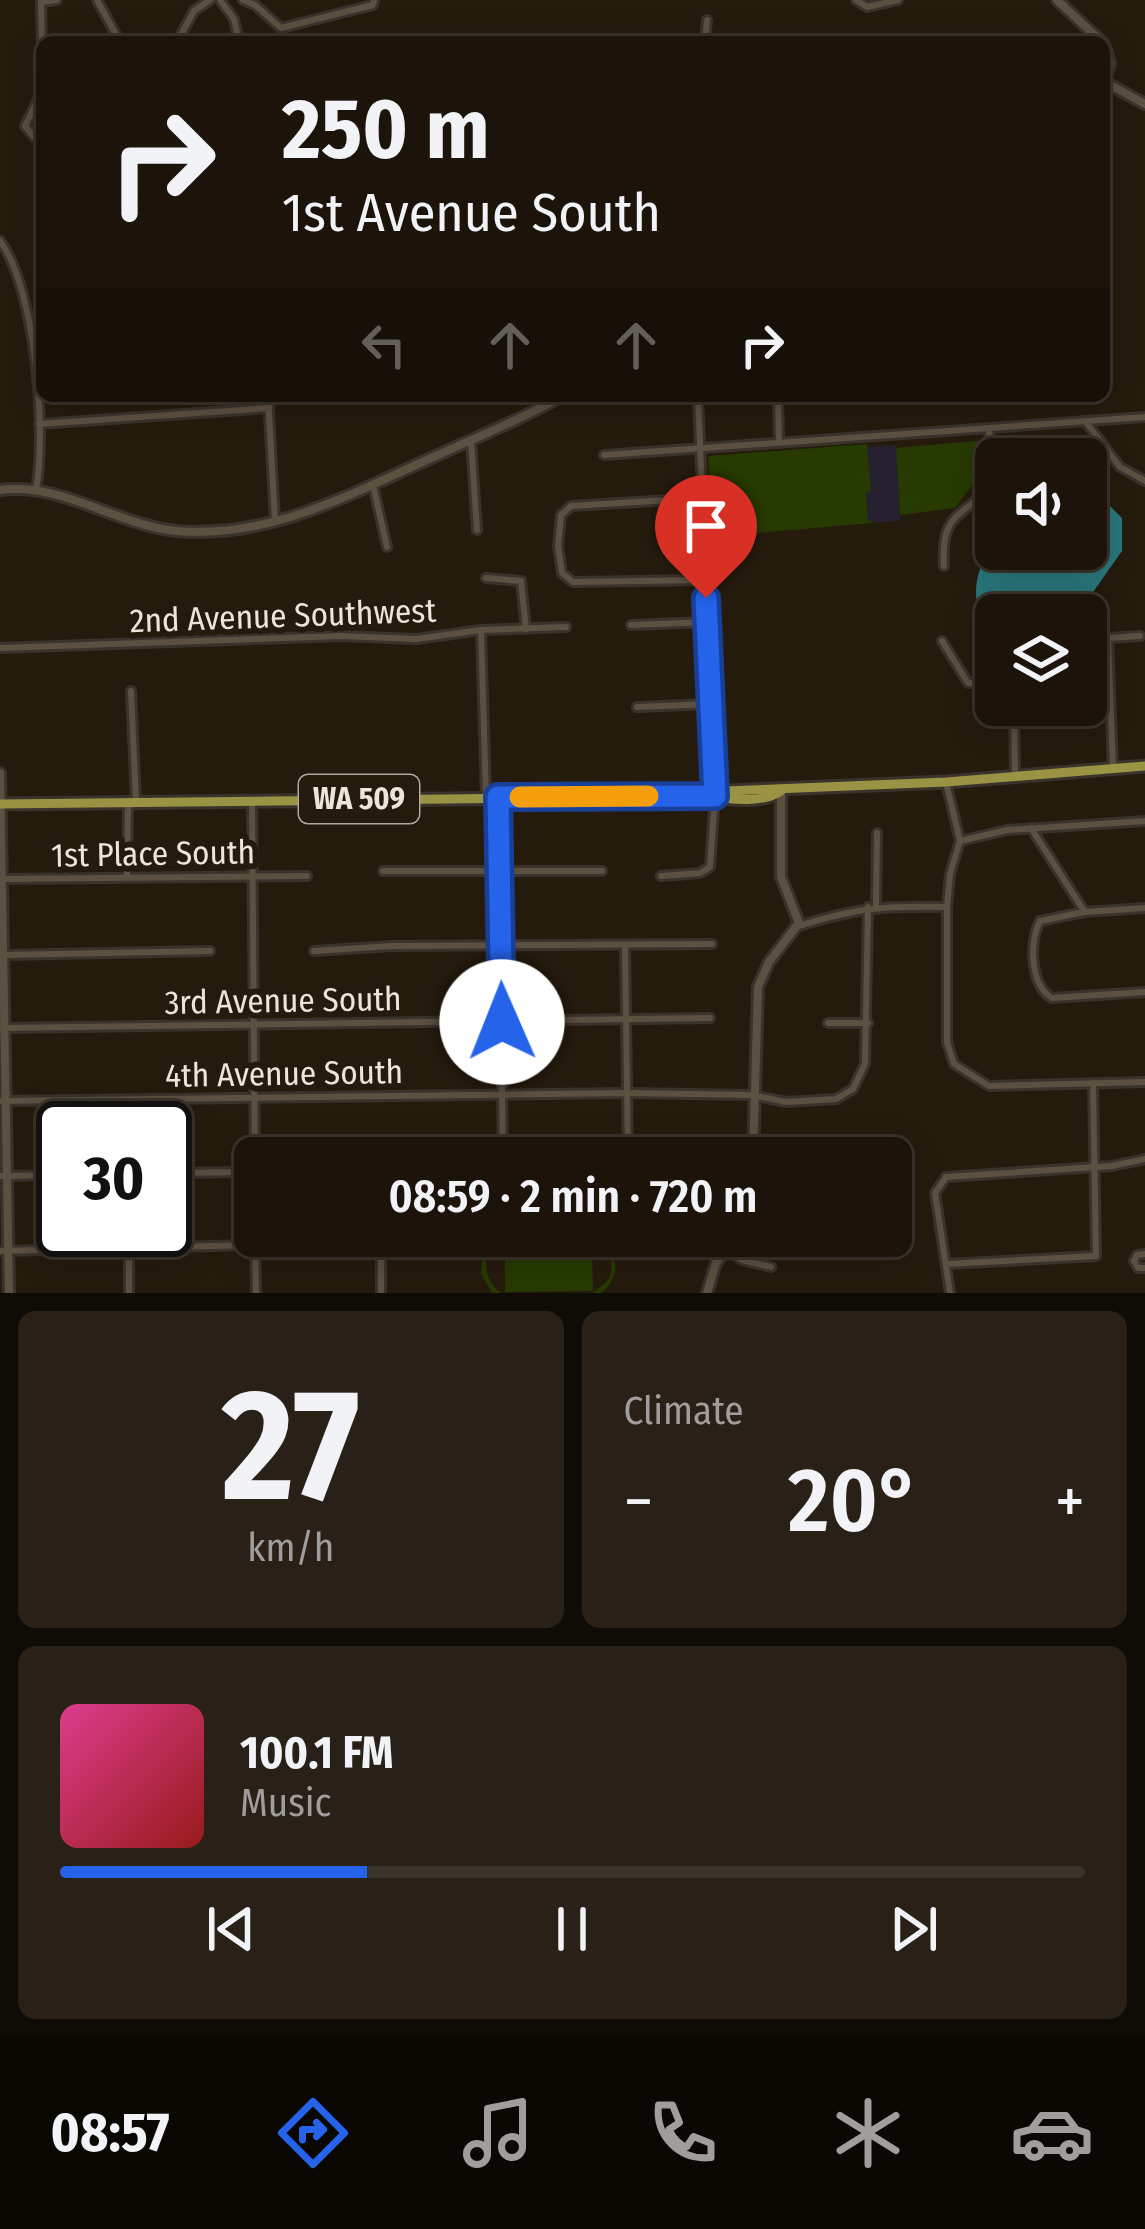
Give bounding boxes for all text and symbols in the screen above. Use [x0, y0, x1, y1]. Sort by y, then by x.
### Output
text: 250 m [282, 79, 490, 180]
icon: right [84, 84, 240, 240]
text: 1st Avenue South [282, 181, 661, 245]
icon: left [351, 312, 417, 378]
icon: ahead [477, 312, 543, 378]
icon: ahead [603, 312, 669, 378]
icon: right [729, 312, 795, 378]
map controls [975, 438, 1107, 726]
button: sound [975, 438, 1107, 570]
pin [655, 475, 757, 598]
icon: arrive [673, 493, 739, 559]
street label: 2nd Avenue Southwest [129, 591, 437, 641]
button: layers [975, 594, 1107, 726]
road number: WA 509 [299, 775, 419, 823]
street label: 1st Place South [51, 832, 255, 876]
position arrow [439, 959, 565, 1085]
street label: 3rd Avenue South [164, 979, 402, 1023]
street label: 4th Avenue South [165, 1052, 403, 1096]
speed limit sign: 30 [36, 1101, 192, 1257]
text: 08:59 · 2 min · 720 m [388, 1170, 758, 1224]
text: 27 [222, 1353, 360, 1540]
text: Climate [624, 1388, 744, 1434]
text: 20° [788, 1447, 920, 1555]
text: − [624, 1462, 653, 1541]
text: + [1055, 1462, 1085, 1541]
text: km/h [247, 1525, 334, 1571]
text: 100.1 FM [240, 1726, 393, 1780]
text: Music [240, 1780, 331, 1826]
icon: previous [198, 1896, 264, 1962]
icon: pause [539, 1896, 605, 1962]
icon: next [881, 1896, 947, 1962]
icon: directions [271, 2091, 355, 2175]
icon: music [456, 2091, 540, 2175]
icon: phone [641, 2091, 725, 2175]
icon: climate [826, 2091, 910, 2175]
icon: car [1010, 2091, 1094, 2175]
text: 08:57 [50, 2101, 170, 2165]

